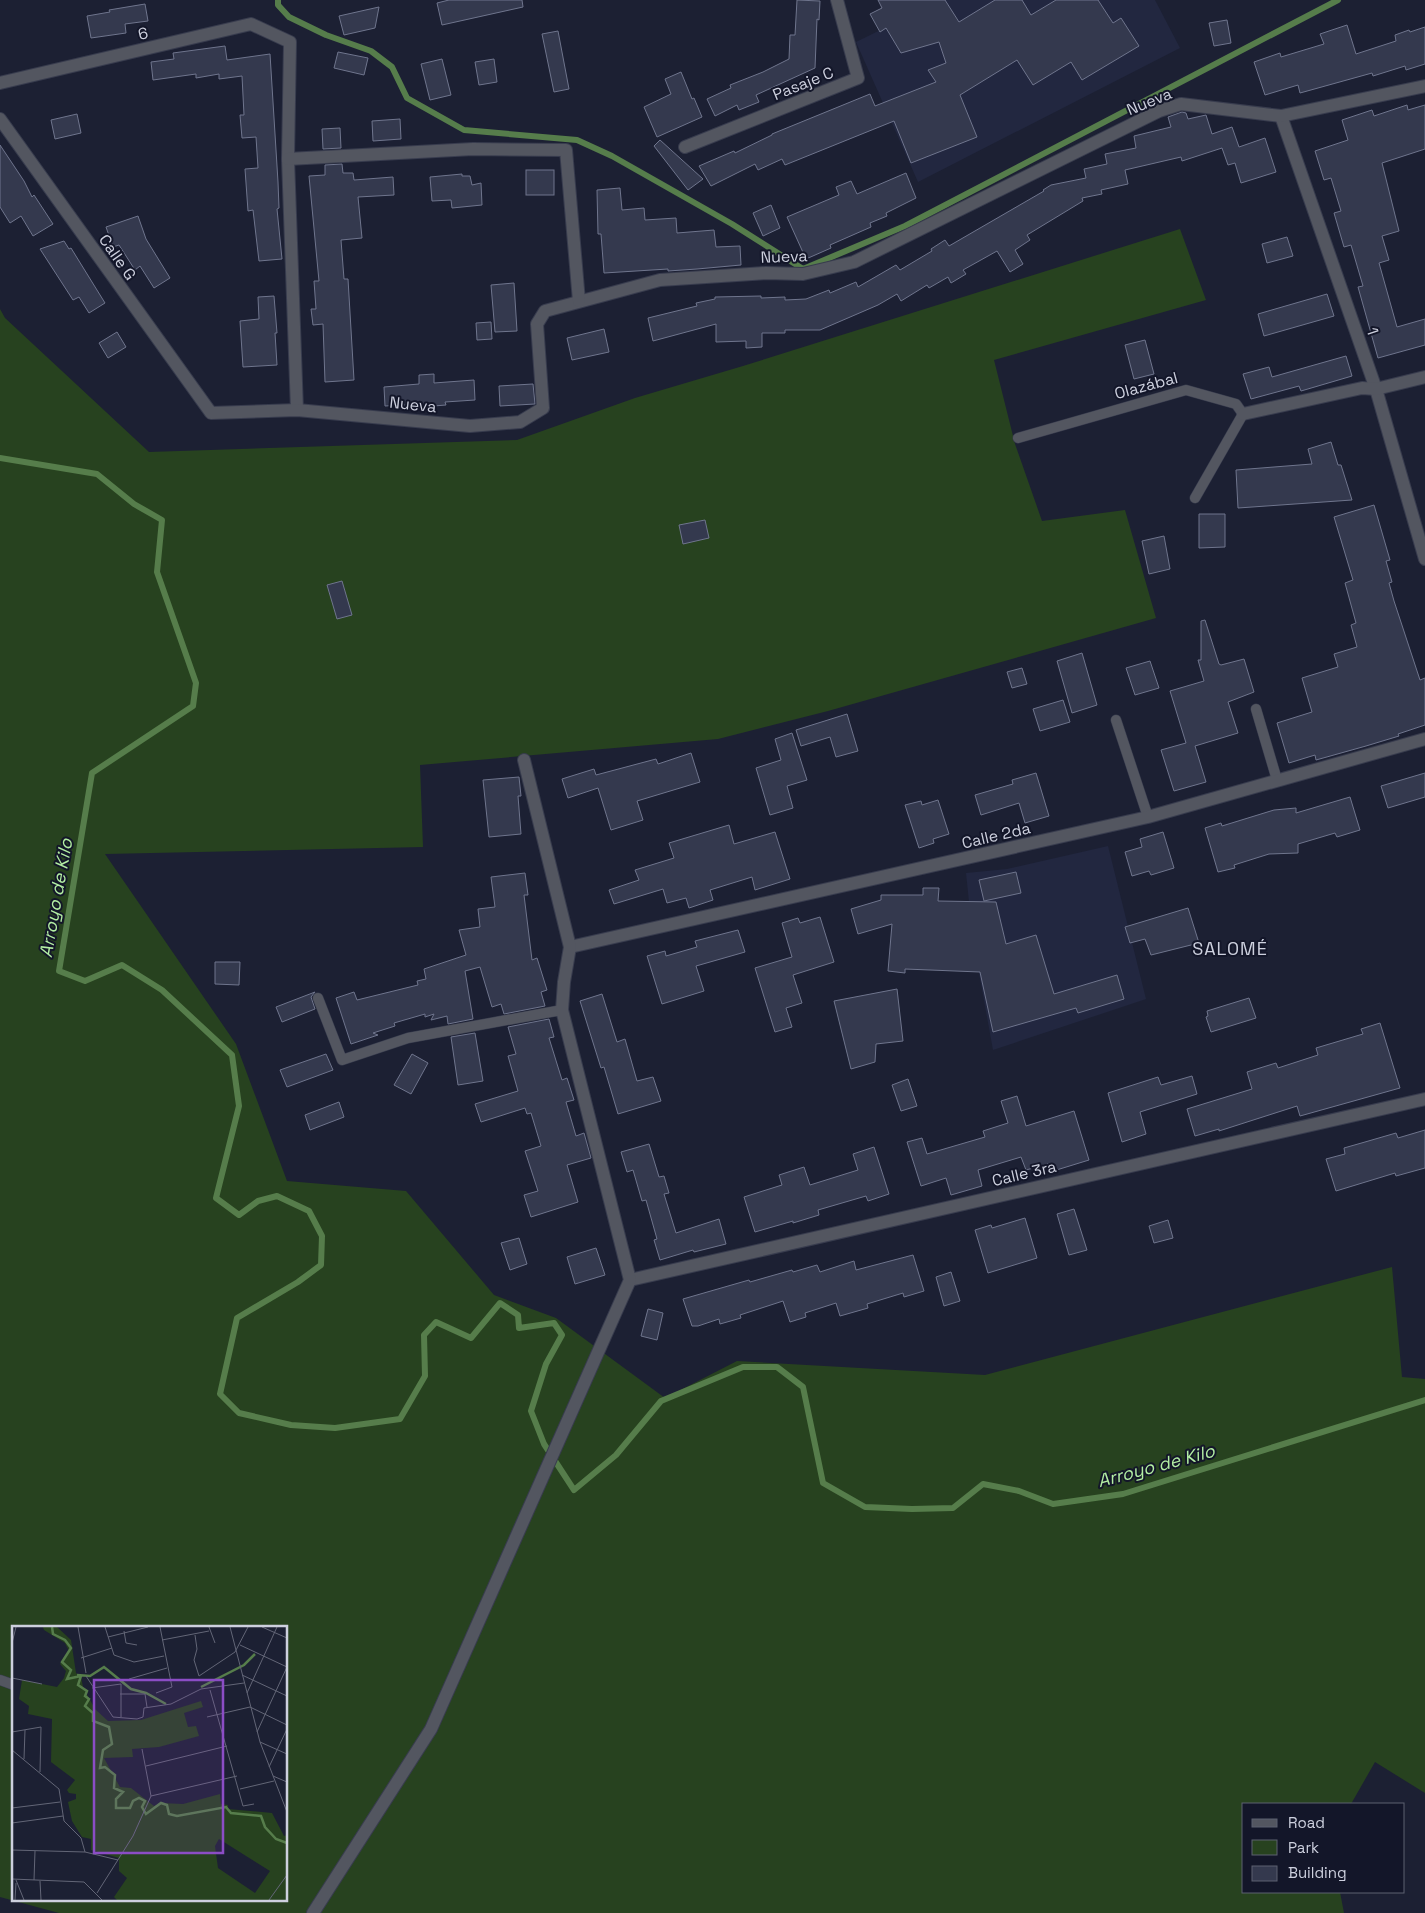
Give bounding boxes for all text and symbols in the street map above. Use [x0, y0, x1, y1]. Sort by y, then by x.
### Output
street label: 6 [136, 22, 150, 45]
street label: Pasaje C [770, 62, 837, 105]
street label: Nueva [1123, 83, 1175, 120]
street label: Calle G [94, 230, 141, 284]
street label: Nueva [760, 245, 808, 268]
street label: 1 [1362, 325, 1384, 338]
street label: Olazábal [1112, 367, 1180, 404]
street label: Nueva [388, 392, 437, 417]
street label: Calle 2da [960, 817, 1033, 854]
water label: Arroyo de Kilo [34, 836, 77, 959]
district label: SALOMÉ [1192, 937, 1268, 960]
street label: Calle 3ra [990, 1156, 1058, 1191]
water label: Arroyo de Kilo [1095, 1439, 1218, 1492]
inset map [12, 1626, 288, 1900]
legend [1242, 1803, 1405, 1893]
text: Road [1288, 1813, 1325, 1832]
text: Park [1288, 1838, 1319, 1857]
text: Building [1288, 1863, 1347, 1882]

